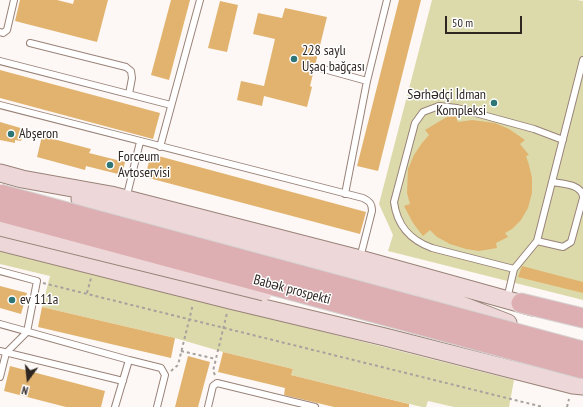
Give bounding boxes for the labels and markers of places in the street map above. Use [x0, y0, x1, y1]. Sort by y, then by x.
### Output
place label: 228 saylı Uşaq bağçası [302, 43, 365, 76]
marker: 228 saylı Uşaq bağçası [289, 54, 299, 64]
place label: Sərhədçi İdman Kompleksi [407, 87, 486, 120]
marker: Sərhədçi İdman Kompleksi [489, 98, 499, 108]
place label: Abşeron [19, 126, 58, 142]
marker: Abşeron [6, 129, 16, 139]
place label: Forceum Avtoservisi [118, 149, 170, 182]
marker: Forceum Avtoservisi [105, 160, 115, 170]
place label: ev 111a [20, 292, 58, 308]
marker: ev 111a [7, 295, 17, 305]

